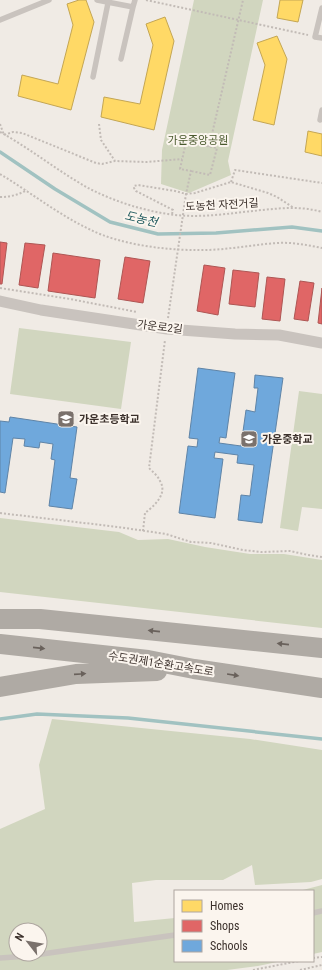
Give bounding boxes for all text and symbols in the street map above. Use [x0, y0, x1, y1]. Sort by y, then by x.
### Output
park label: 가운중앙공원 [168, 134, 228, 147]
street label: 도농천 자전거길 [185, 197, 259, 213]
water label: 도농천 [123, 208, 161, 230]
street label: 가운로2길 [136, 318, 184, 336]
school or university icon: 가운초등학교 [56, 409, 76, 429]
place label: 가운초등학교 [79, 413, 140, 426]
school or university icon: 가운중학교 [239, 429, 259, 449]
place label: 가운중학교 [262, 433, 313, 446]
one-way arrow [148, 628, 160, 634]
one-way arrow [277, 641, 289, 647]
one-way arrow [33, 644, 45, 651]
street label: 수도권제1순환고속도로 [107, 649, 215, 679]
one-way arrow [74, 671, 86, 678]
one-way arrow [227, 672, 239, 678]
legend [174, 890, 314, 962]
text: Homes [210, 899, 244, 913]
text: Shops [210, 919, 239, 933]
north arrow [8, 922, 48, 962]
text: N [13, 931, 27, 943]
text: Schools [210, 939, 248, 953]

